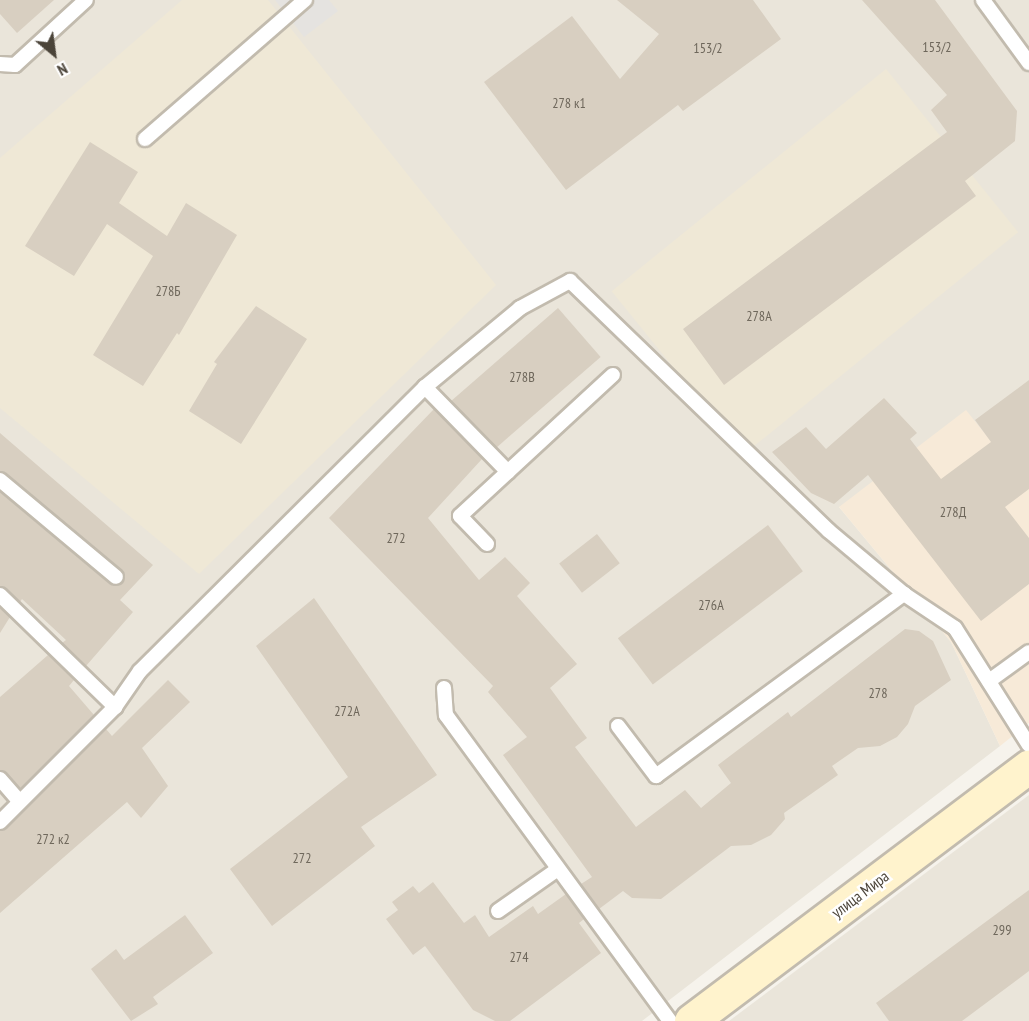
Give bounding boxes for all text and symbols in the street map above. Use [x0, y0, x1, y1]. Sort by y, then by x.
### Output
north arrow [24, 24, 84, 84]
house number: 153/2 [922, 39, 952, 55]
house number: 153/2 [693, 40, 723, 56]
text: N [54, 59, 71, 81]
house number: 278 к1 [552, 95, 586, 111]
house number: 278Б [155, 283, 181, 299]
house number: 278А [746, 308, 772, 324]
house number: 278В [509, 369, 535, 385]
house number: 278Д [940, 504, 966, 520]
house number: 272 [387, 530, 405, 546]
house number: 276А [698, 597, 724, 613]
house number: 278 [869, 685, 887, 701]
house number: 272А [334, 703, 360, 719]
house number: 272 к2 [36, 831, 70, 847]
house number: 272 [293, 850, 311, 866]
street label: улица Мира [828, 866, 892, 922]
house number: 299 [993, 922, 1011, 938]
house number: 274 [510, 949, 528, 965]

